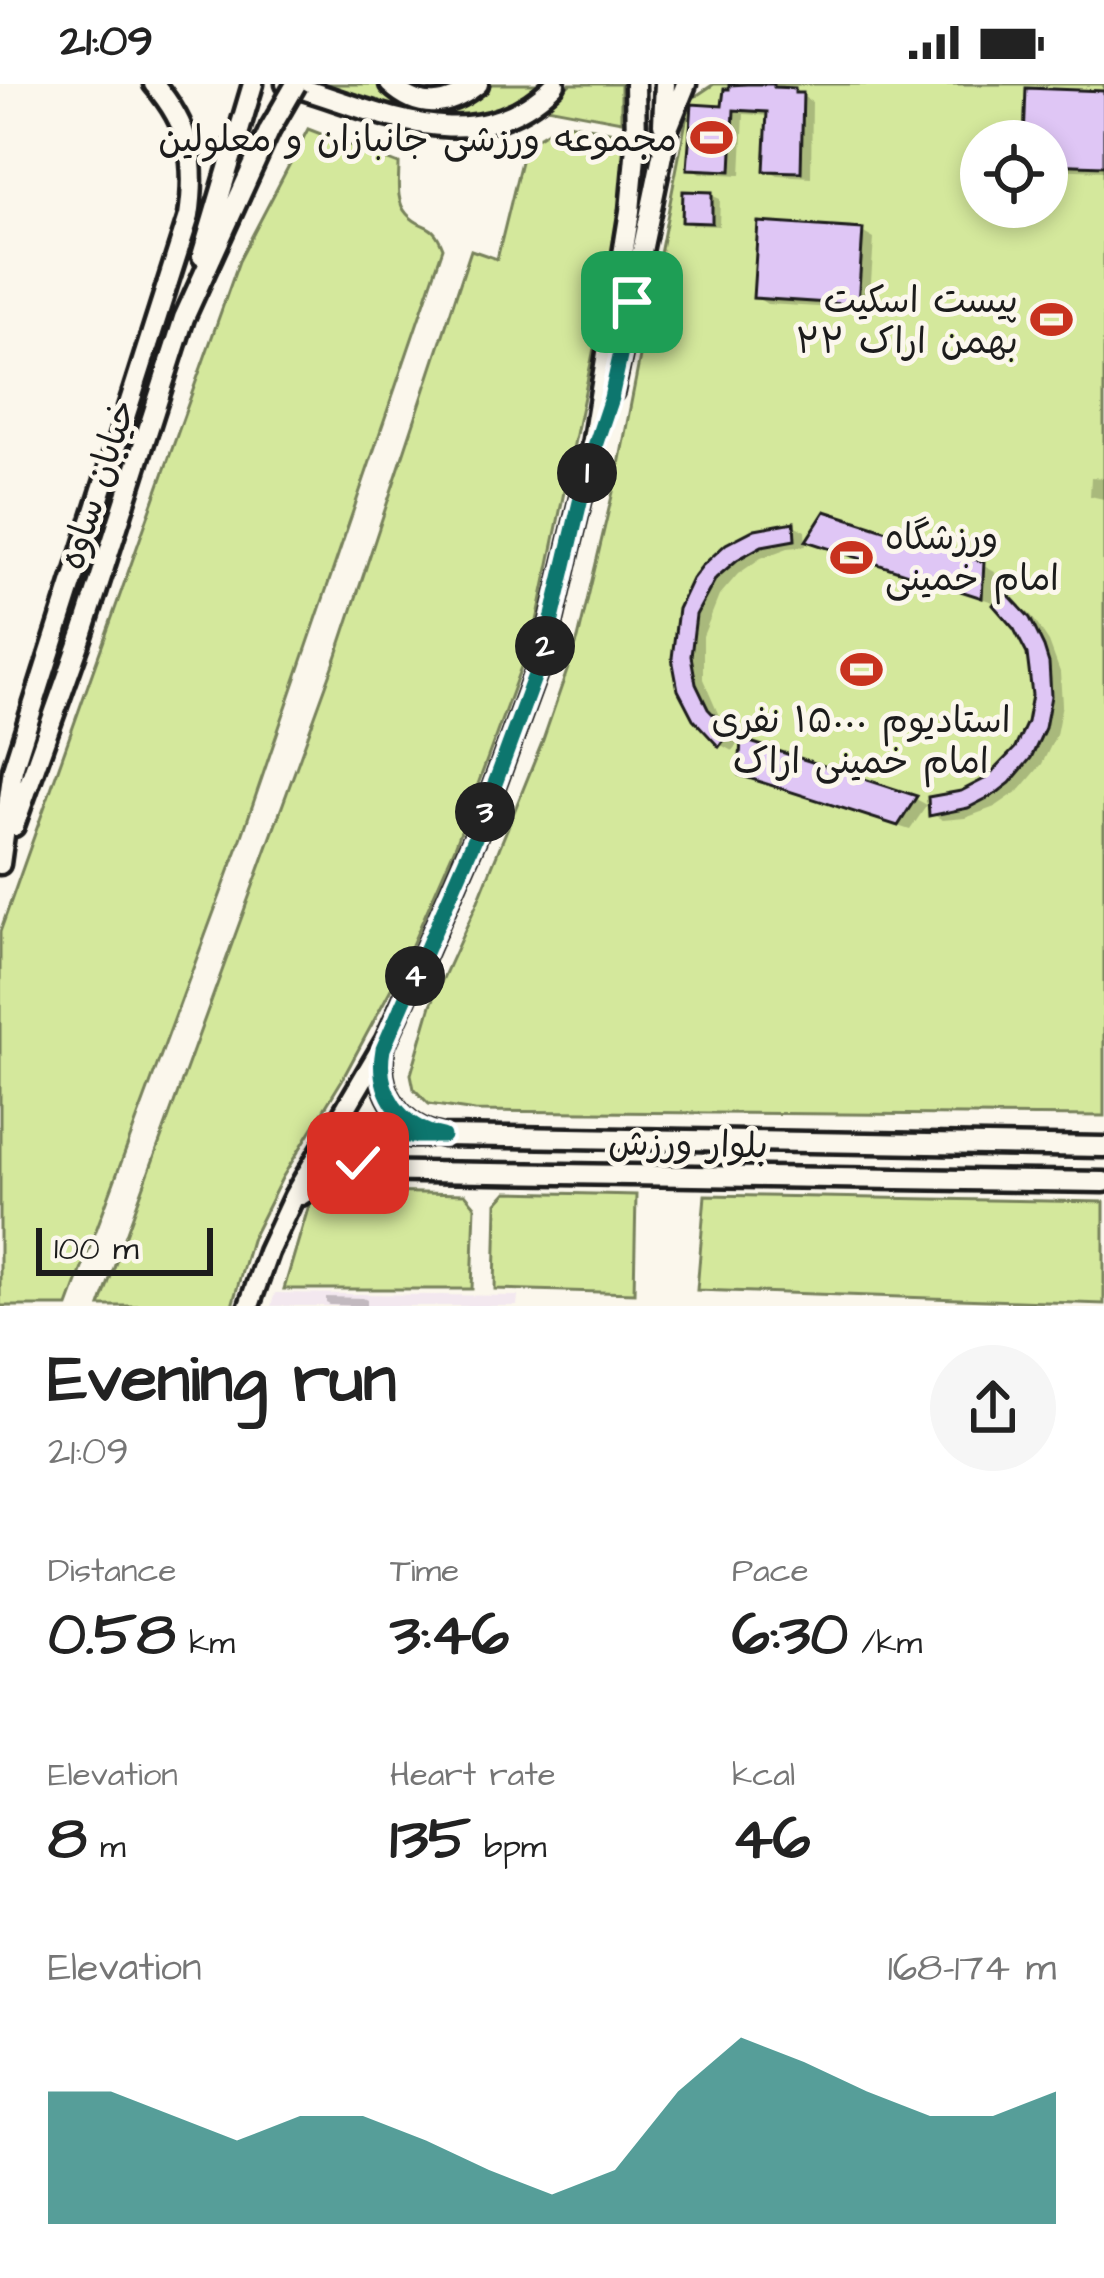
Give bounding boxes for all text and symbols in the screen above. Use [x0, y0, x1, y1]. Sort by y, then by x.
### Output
text: 21:09 [60, 11, 153, 73]
place label: مجموعه ورزشی جانبازان و معلولین [158, 115, 677, 166]
sports icon: مجموعه ورزشی جانبازان و معلولین [688, 115, 734, 161]
map controls [960, 120, 1068, 228]
button: locate [960, 120, 1068, 228]
pin [581, 251, 683, 353]
icon: arrive [599, 269, 665, 335]
place label: پیست اسکیت ۲۲ بهمن اراک [796, 276, 1018, 368]
sports icon: پیست اسکیت ۲۲ بهمن اراک [1029, 297, 1075, 343]
street label: خیابان ساوه [47, 393, 150, 576]
pin: 1 [557, 443, 617, 503]
text: 1 [585, 450, 589, 496]
place label: ورزشگاه امام خمینی [885, 513, 1059, 605]
sports icon: ورزشگاه امام خمینی [828, 534, 874, 580]
pin: 2 [515, 616, 575, 676]
text: 2 [536, 623, 554, 669]
sports icon: استادیوم ۱۵۰۰۰ نفری امام خمینی اراک [838, 646, 884, 692]
place label: استادیوم ۱۵۰۰۰ نفری امام خمینی اراک [711, 696, 1011, 788]
pin: 3 [455, 782, 515, 842]
text: 3 [477, 789, 493, 835]
pin: 4 [385, 946, 445, 1006]
text: 4 [404, 953, 426, 999]
pin [307, 1112, 409, 1214]
street label: بلوار ورزش [608, 1119, 768, 1172]
icon: check [325, 1130, 391, 1196]
scale bar [36, 1222, 213, 1275]
text: 100 m [54, 1226, 139, 1272]
text: Evening run [48, 1335, 396, 1427]
button: share [930, 1345, 1056, 1471]
text: 21:09 [48, 1426, 129, 1480]
text: Distance [48, 1548, 176, 1594]
text: Time [390, 1548, 459, 1594]
text: Pace [732, 1548, 809, 1594]
text: 0.58 [48, 1594, 176, 1677]
text: 3:46 [390, 1594, 509, 1677]
text: 6:30 [732, 1594, 848, 1677]
text: km [176, 1620, 235, 1666]
text: /km [848, 1620, 922, 1666]
text: Elevation [48, 1752, 178, 1798]
text: Heart rate [390, 1752, 556, 1798]
text: kcal [732, 1752, 795, 1798]
text: 8 [48, 1798, 87, 1881]
text: 135 [390, 1798, 471, 1881]
text: 46 [732, 1798, 810, 1881]
text: m [87, 1824, 126, 1870]
text: bpm [471, 1824, 546, 1870]
text: Elevation [48, 1942, 202, 1996]
text: 168–174 m [888, 1942, 1056, 1996]

